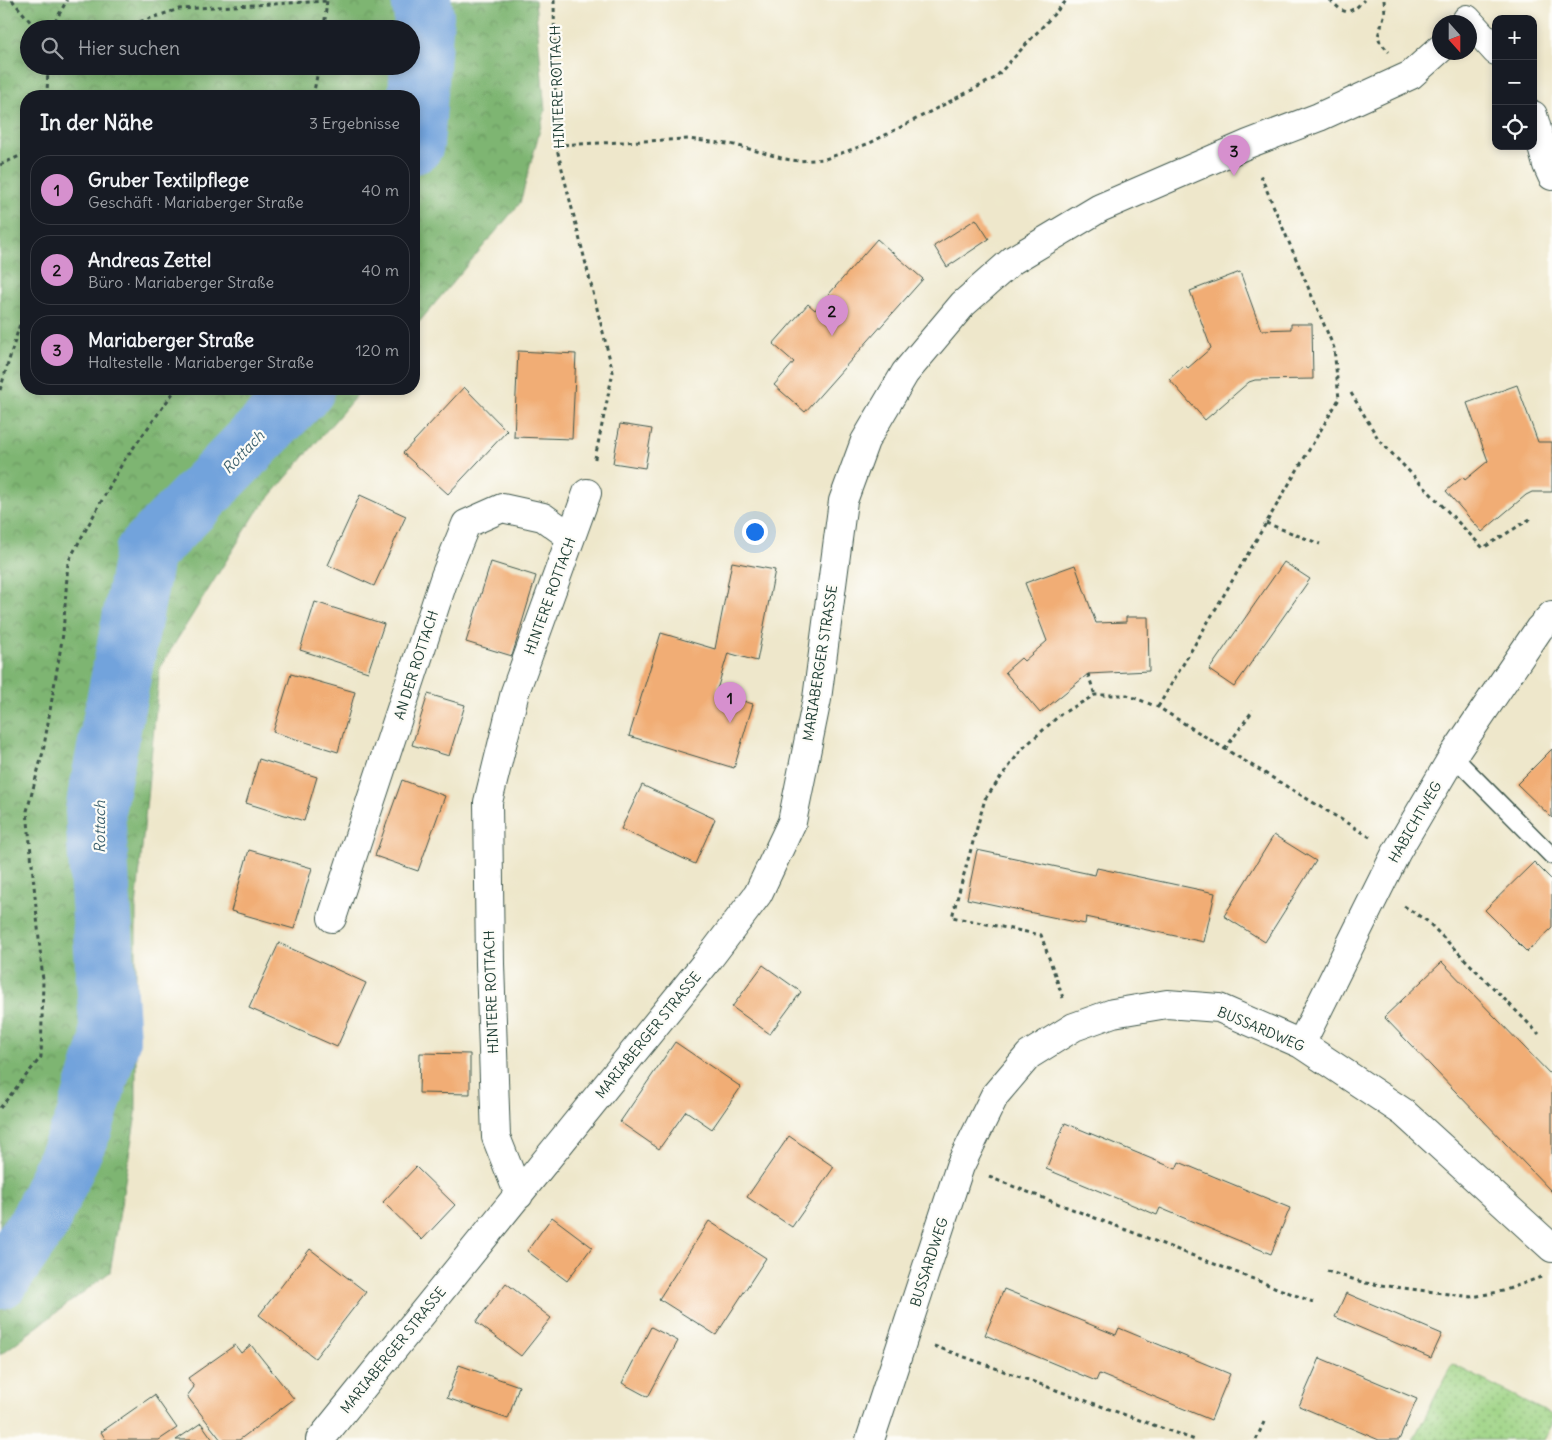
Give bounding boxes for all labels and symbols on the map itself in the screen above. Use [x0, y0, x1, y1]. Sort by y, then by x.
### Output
north arrow [1432, 15, 1477, 60]
street label: HINTERE ROTTACH [546, 25, 568, 149]
pin: 3 [1218, 135, 1250, 176]
pin: 2 [816, 295, 848, 336]
water label: Rottach [218, 426, 268, 478]
your location [742, 519, 768, 545]
street label: HINTERE ROTTACH [520, 535, 580, 657]
street label: MARIABERGER STRASSE [799, 584, 841, 742]
street label: AN DER ROTTACH [390, 608, 442, 722]
pin: 1 [714, 682, 746, 723]
street label: HABICHTWEG [1384, 778, 1446, 866]
water label: Rottach [90, 800, 109, 853]
street label: HINTERE ROTTACH [480, 930, 502, 1054]
street label: MARIABERGER STRASSE [591, 968, 705, 1102]
street label: BUSSARDWEG [1215, 1003, 1307, 1055]
street label: BUSSARDWEG [906, 1215, 952, 1309]
street label: MARIABERGER STRASSE [336, 1283, 450, 1417]

